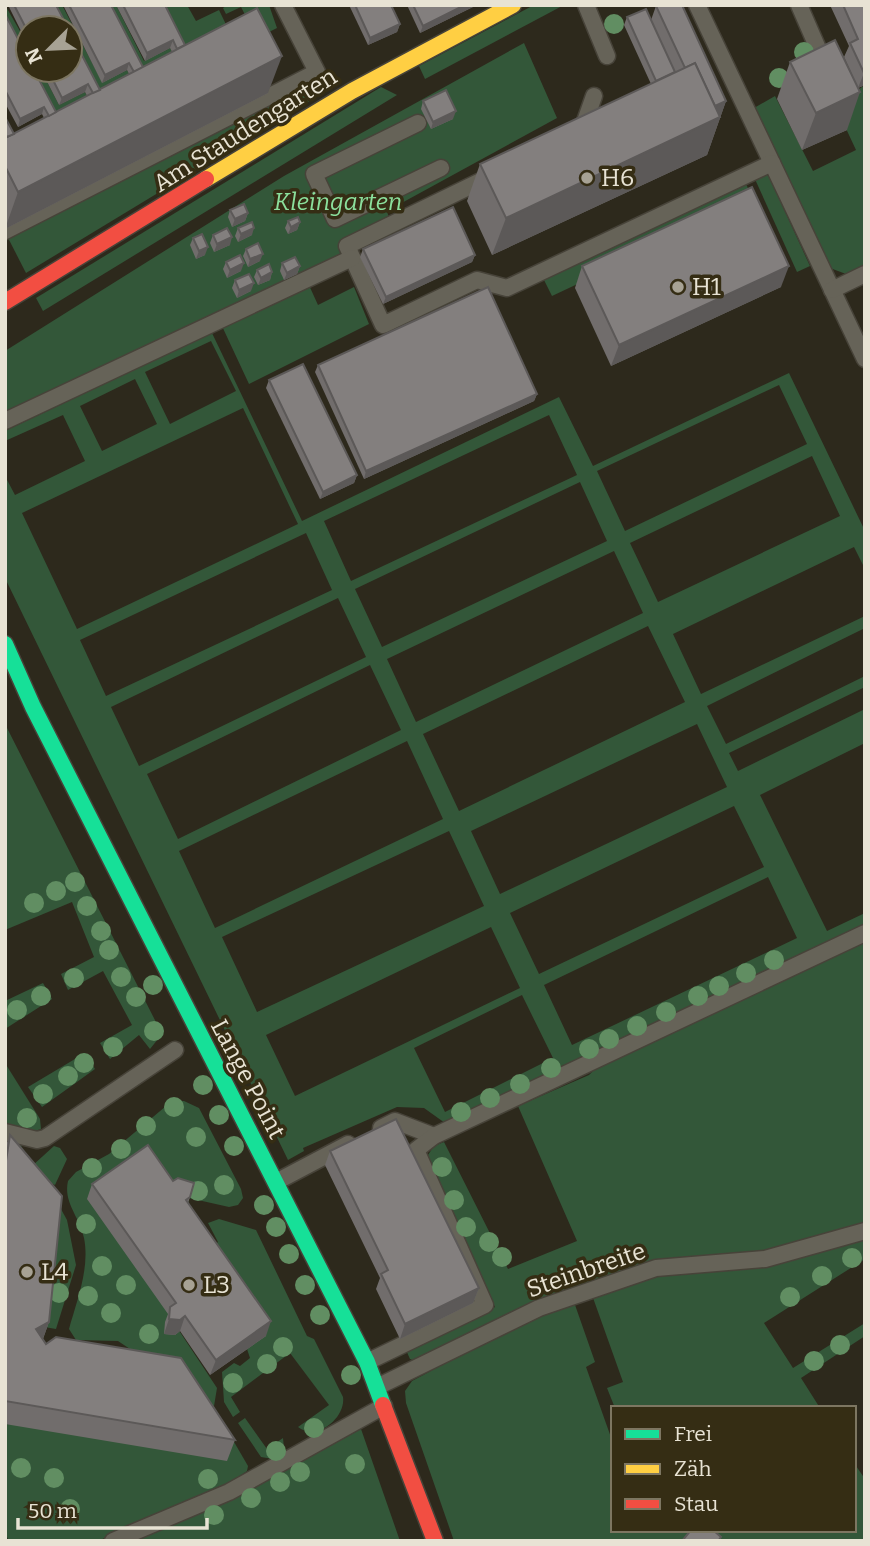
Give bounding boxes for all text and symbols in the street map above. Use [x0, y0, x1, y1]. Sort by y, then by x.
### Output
north arrow [14, 14, 84, 84]
text: N [20, 44, 47, 67]
street label: Am Staudengarten [148, 62, 342, 198]
place label: H6 [601, 164, 634, 192]
marker: H6 [579, 170, 595, 186]
park label: Kleingarten [274, 188, 402, 216]
place label: H1 [692, 273, 721, 301]
marker: H1 [670, 279, 686, 295]
street label: Lange Point [205, 1015, 291, 1144]
street label: Steinbreite [523, 1237, 649, 1303]
place label: L4 [41, 1258, 68, 1286]
marker: L4 [19, 1264, 35, 1280]
place label: L3 [203, 1271, 230, 1299]
marker: L3 [181, 1277, 197, 1293]
legend [611, 1406, 856, 1532]
text: Frei [674, 1421, 712, 1447]
text: Zäh [674, 1456, 712, 1482]
scale bar [18, 1486, 206, 1530]
text: Stau [674, 1491, 718, 1517]
text: 50 m [28, 1498, 77, 1524]

